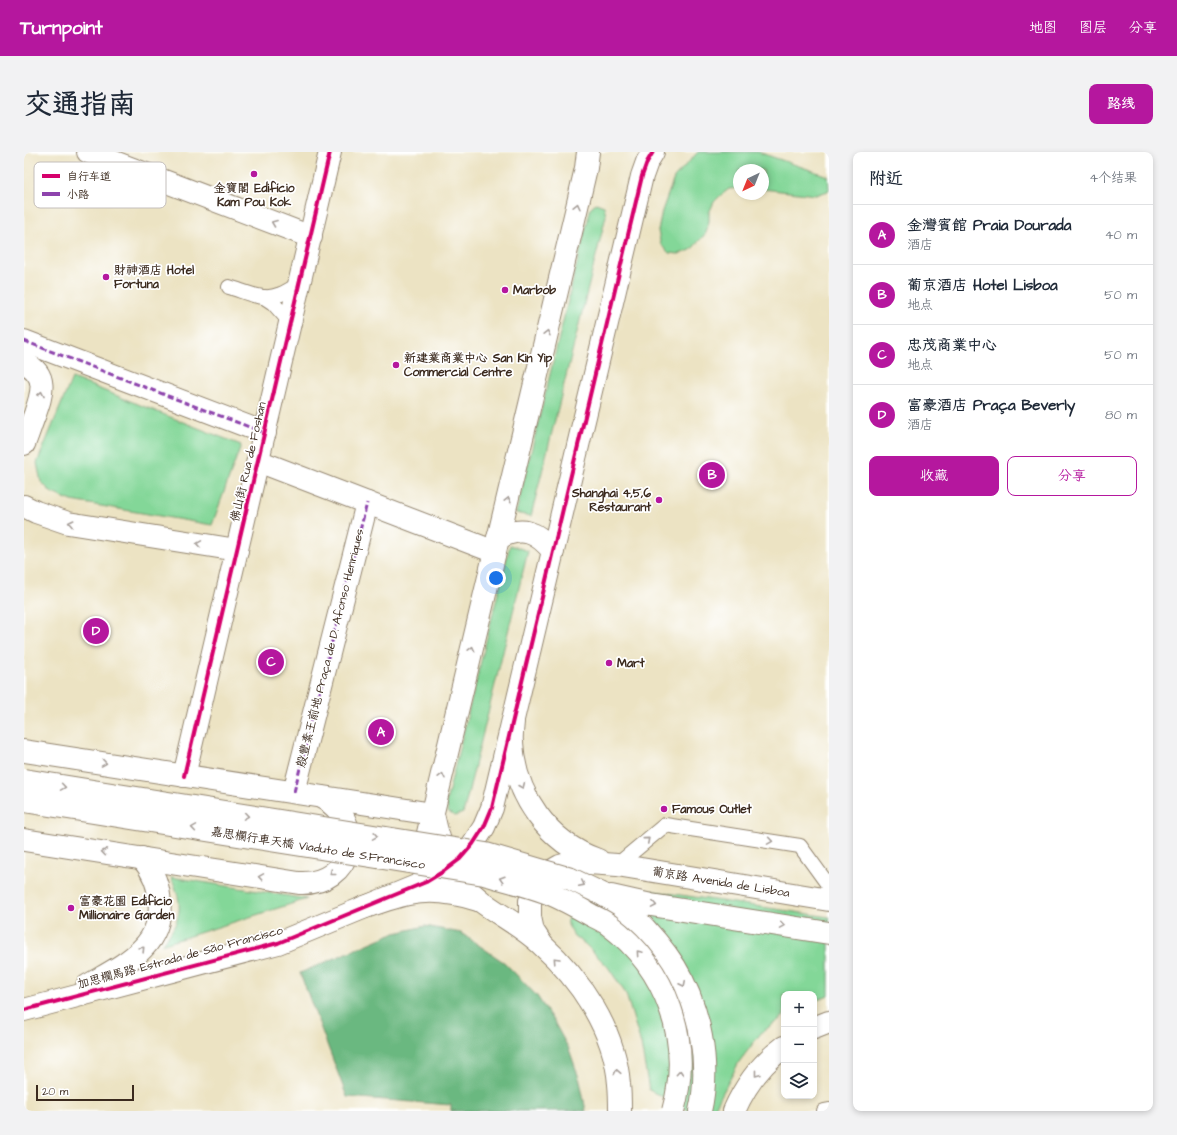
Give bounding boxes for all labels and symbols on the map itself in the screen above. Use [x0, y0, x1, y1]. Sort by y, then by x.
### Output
legend [34, 162, 166, 208]
north arrow [733, 164, 769, 200]
text: 自行车道 [67, 169, 111, 184]
marker: 金寶閣 Edifício Kam Pou Kok [249, 169, 259, 179]
place label: 金寶閣 Edifício Kam Pou Kok [214, 180, 295, 211]
text: 小路 [67, 187, 89, 202]
one-way arrow [573, 203, 581, 209]
one-way arrow [271, 219, 278, 227]
place label: 財神酒店 Hotel Fortuna [114, 262, 194, 293]
marker: 財神酒店 Hotel Fortuna [101, 272, 111, 282]
place label: Marbob [513, 282, 556, 299]
marker: Marbob [500, 285, 510, 295]
one-way arrow [543, 329, 551, 336]
place label: 新建業商業中心 San Kin Yip Commercial Centre [404, 350, 553, 381]
marker: 新建業商業中心 San Kin Yip Commercial Centre [391, 360, 401, 370]
one-way arrow [36, 391, 45, 397]
street label: 佛山街 Rua de Foshan [226, 400, 271, 524]
pin: B [699, 460, 725, 490]
place label: Shanghai 4,5,6 Restaurant [571, 485, 651, 516]
marker: Shanghai 4,5,6 Restaurant [654, 495, 664, 505]
one-way arrow [503, 497, 511, 503]
one-way arrow [67, 519, 74, 528]
street label: 殷豐素王前地 Praça de D. Afonso Henriques [293, 527, 368, 769]
one-way arrow [196, 540, 202, 549]
your location [486, 568, 506, 588]
pin: D [83, 616, 109, 646]
one-way arrow [467, 646, 475, 653]
pin: C [258, 647, 284, 677]
place label: Mart [617, 655, 645, 672]
marker: Mart [604, 658, 614, 668]
pin: A [368, 717, 394, 747]
one-way arrow [101, 758, 107, 767]
one-way arrow [437, 773, 446, 780]
one-way arrow [59, 782, 66, 790]
one-way arrow [517, 782, 525, 789]
place label: Famous Outlet [672, 801, 752, 818]
marker: Famous Outlet [659, 804, 669, 814]
one-way arrow [243, 811, 249, 820]
street label: 嘉思欄行車天橋 Viaduto de S.Francisco [210, 823, 426, 874]
one-way arrow [191, 824, 197, 833]
one-way arrow [372, 831, 378, 840]
one-way arrow [767, 836, 773, 845]
one-way arrow [642, 837, 650, 844]
one-way arrow [101, 848, 107, 857]
street label: 葡京路 Avenida de Lisboa [651, 863, 791, 902]
one-way arrow [330, 869, 337, 876]
one-way arrow [258, 873, 264, 882]
one-way arrow [499, 875, 506, 884]
one-way arrow [578, 879, 586, 887]
place label: 富豪花園 Edifício Millionaire Garden [79, 893, 175, 924]
one-way arrow [651, 901, 657, 909]
marker: 富豪花園 Edifício Millionaire Garden [66, 903, 76, 913]
one-way arrow [779, 920, 785, 929]
street label: 加思欄馬路 Estrada de São Francisco [75, 922, 285, 993]
one-way arrow [137, 946, 145, 954]
one-way arrow [636, 950, 643, 958]
one-way arrow [554, 957, 561, 965]
one-way arrow [678, 980, 686, 987]
one-way arrow [614, 1069, 622, 1075]
one-way arrow [675, 1070, 684, 1076]
one-way arrow [754, 1070, 761, 1077]
scale bar [36, 1083, 134, 1102]

